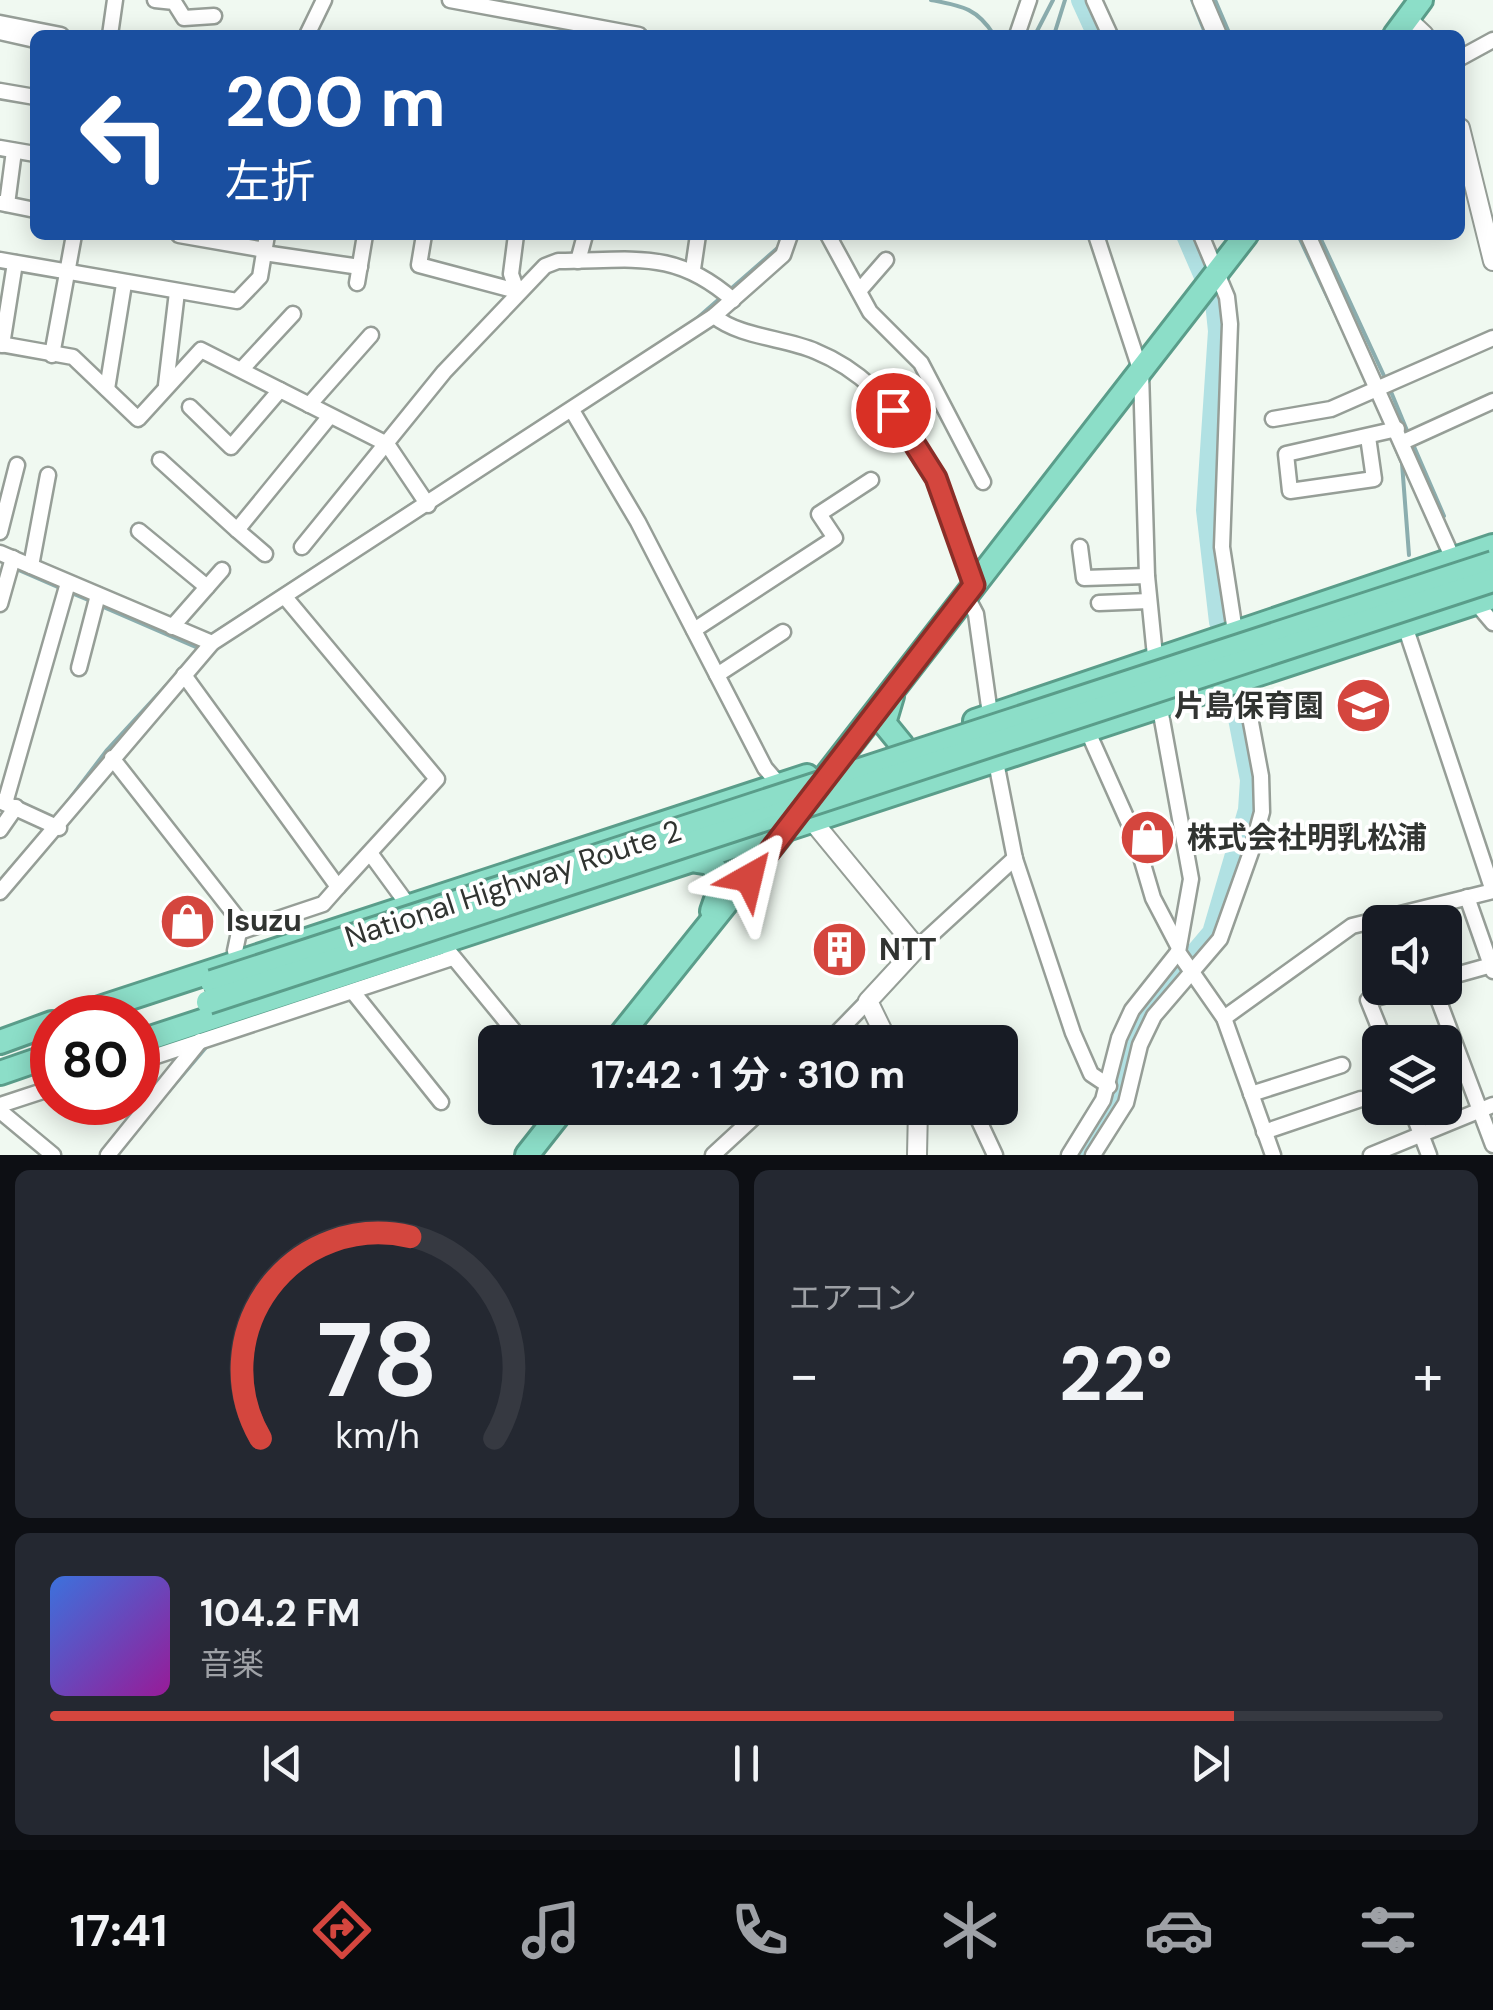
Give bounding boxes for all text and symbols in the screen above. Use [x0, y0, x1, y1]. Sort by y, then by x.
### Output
text: 200 m [225, 57, 446, 148]
icon: left [60, 70, 190, 200]
text: 左折 [225, 152, 315, 211]
pin [851, 368, 936, 453]
icon: arrive [866, 383, 921, 438]
school or university icon: 片島保育園 [1333, 676, 1393, 736]
place label: 片島保育園 [1174, 686, 1324, 725]
shop icon: 株式会社明乳松浦 [1118, 808, 1178, 868]
street label: National Highway Route 2 [340, 811, 686, 956]
place label: 株式会社明乳松浦 [1187, 818, 1427, 857]
position arrow [697, 826, 801, 930]
shop icon: Isuzu [157, 891, 217, 951]
place label: Isuzu [226, 901, 302, 940]
map controls [1362, 905, 1462, 1125]
button: sound [1362, 905, 1462, 1005]
building icon: NTT [810, 920, 870, 980]
place label: NTT [879, 930, 937, 969]
speed limit sign: 80 [30, 995, 160, 1125]
button: layers [1362, 1025, 1462, 1125]
text: 17:42 · 1 分 · 310 m [591, 1050, 905, 1100]
text: エアコン [789, 1277, 917, 1319]
text: 78 [317, 1293, 437, 1428]
text: 22° [1059, 1326, 1173, 1423]
text: − [789, 1339, 819, 1411]
text: + [1413, 1339, 1443, 1411]
text: km/h [335, 1413, 419, 1459]
text: 104.2 FM [200, 1588, 361, 1638]
text: 音楽 [200, 1643, 264, 1685]
icon: previous [255, 1736, 310, 1791]
icon: pause [719, 1736, 774, 1791]
icon: next [1183, 1736, 1238, 1791]
icon: directions [307, 1895, 377, 1965]
icon: music [516, 1895, 586, 1965]
icon: phone [725, 1895, 795, 1965]
icon: climate [935, 1895, 1005, 1965]
icon: car [1144, 1895, 1214, 1965]
icon: filters [1353, 1895, 1423, 1965]
text: 17:41 [70, 1901, 167, 1960]

